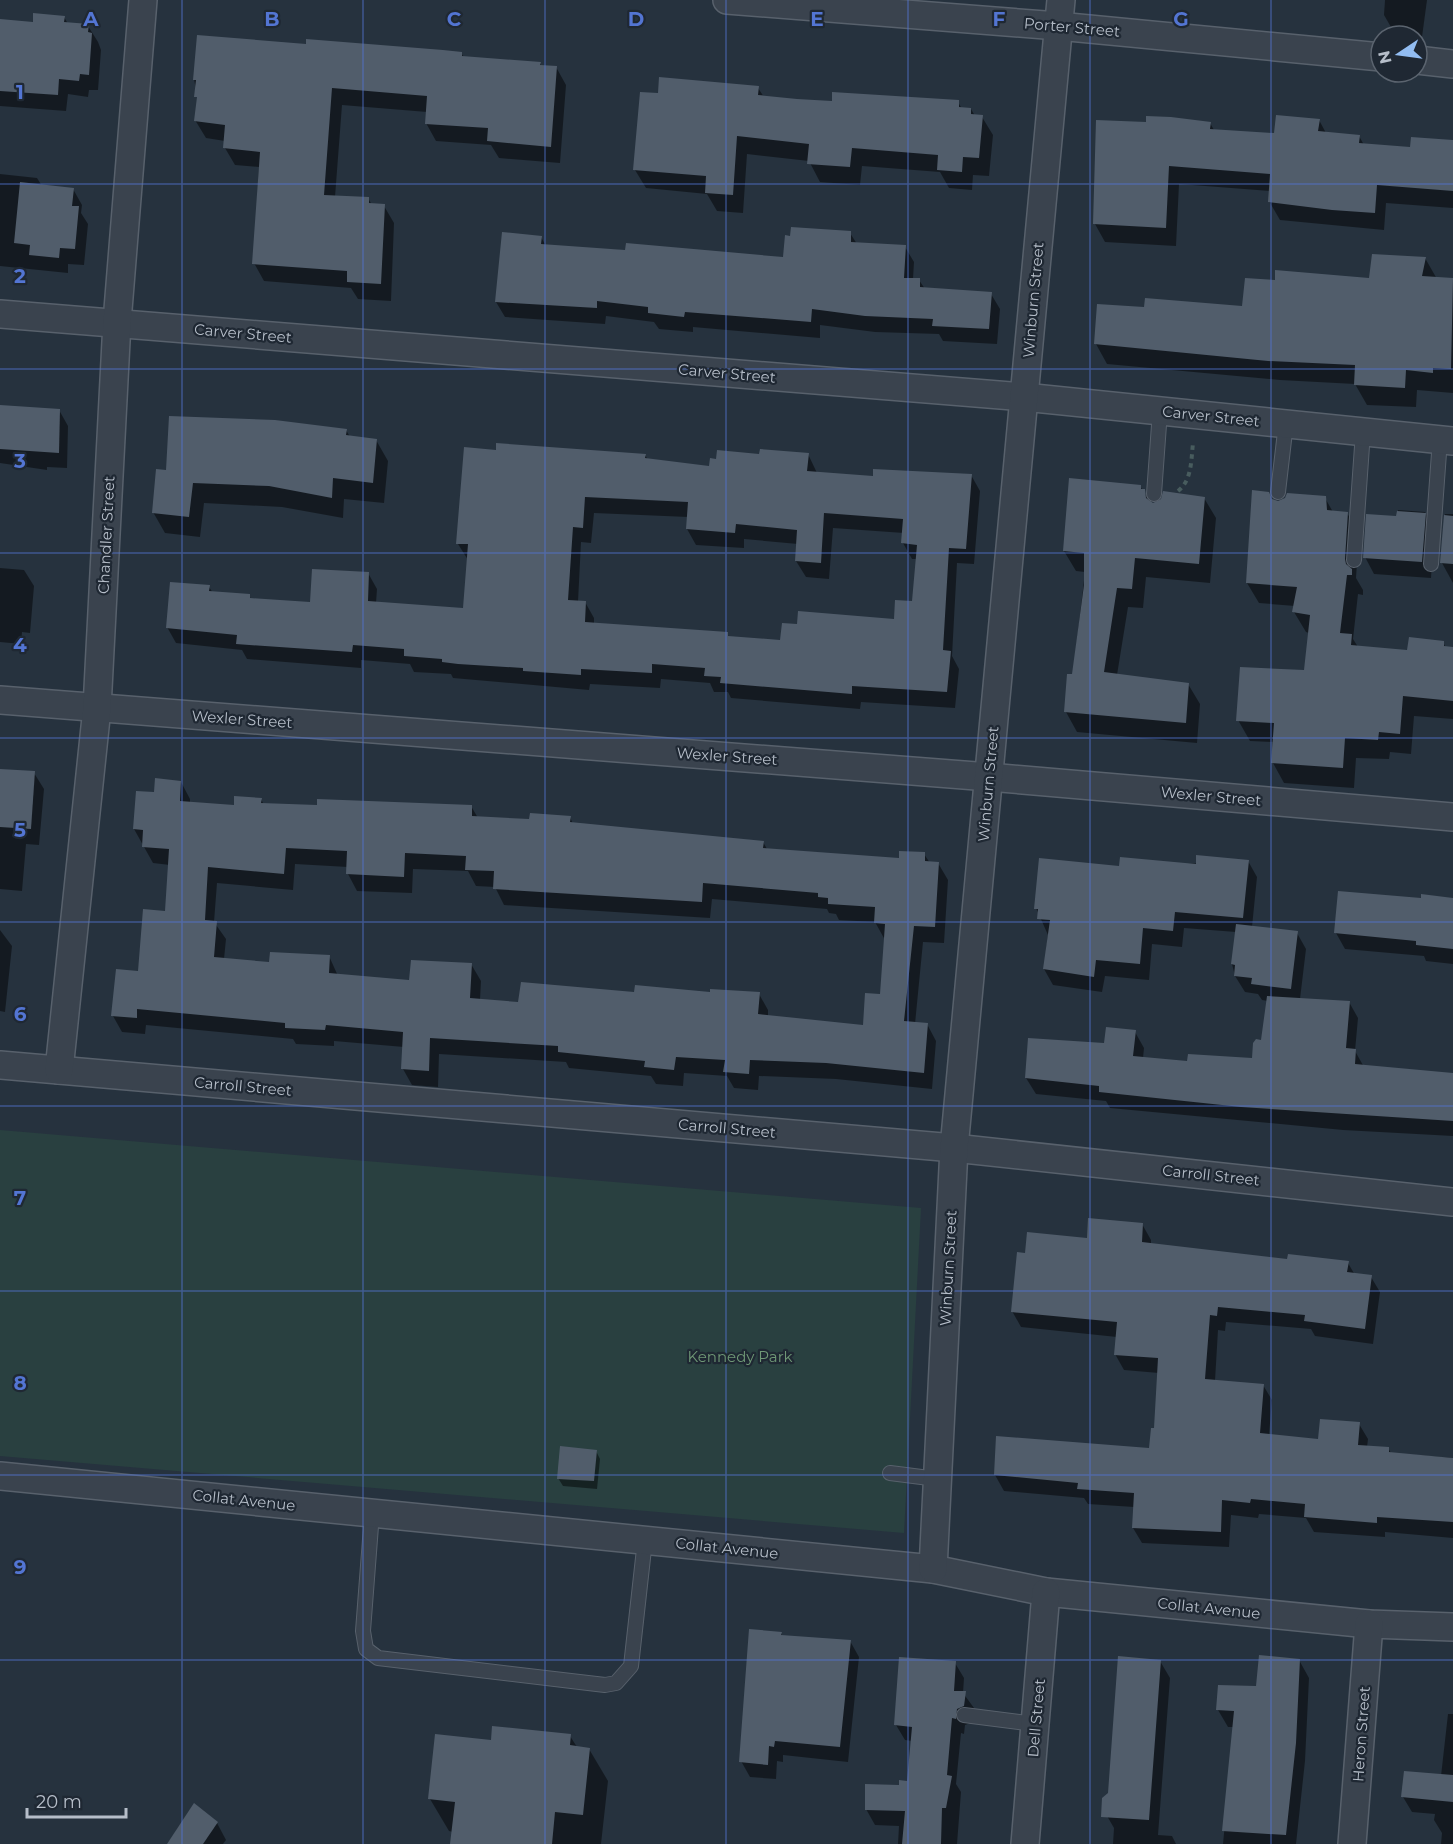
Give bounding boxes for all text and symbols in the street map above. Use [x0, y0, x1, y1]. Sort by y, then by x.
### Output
text: A [82, 7, 99, 31]
text: B [264, 7, 280, 31]
text: C [447, 7, 462, 31]
text: D [628, 7, 644, 31]
text: E [810, 7, 824, 31]
text: F [993, 7, 1006, 31]
text: G [1173, 7, 1189, 31]
street label: Porter Street [1023, 13, 1121, 41]
north arrow [1369, 24, 1429, 84]
text: N [1374, 49, 1396, 66]
text: 1 [16, 80, 24, 104]
street label: Winburn Street [1018, 241, 1048, 359]
text: 2 [14, 264, 26, 288]
street label: Carver Street [193, 319, 293, 347]
street label: Carver Street [677, 359, 777, 387]
street label: Carver Street [1161, 401, 1261, 431]
text: 3 [13, 449, 26, 473]
street label: Chandler Street [93, 475, 119, 595]
text: 4 [13, 633, 27, 657]
street label: Wexler Street [191, 706, 293, 732]
street label: Winburn Street [973, 725, 1003, 843]
street label: Wexler Street [676, 743, 778, 769]
street label: Wexler Street [1160, 782, 1262, 810]
text: 5 [14, 818, 26, 842]
text: 6 [14, 1002, 27, 1026]
street label: Carroll Street [193, 1072, 293, 1100]
street label: Carroll Street [677, 1114, 777, 1142]
street label: Carroll Street [1161, 1160, 1261, 1190]
text: 7 [14, 1186, 26, 1210]
street label: Winburn Street [935, 1210, 961, 1326]
park label: Kennedy Park [687, 1347, 793, 1366]
text: 8 [13, 1371, 27, 1395]
street label: Collat Avenue [192, 1485, 296, 1515]
street label: Collat Avenue [675, 1533, 779, 1563]
text: 9 [14, 1555, 26, 1579]
street label: Collat Avenue [1157, 1593, 1261, 1623]
street label: Dell Street [1023, 1678, 1049, 1758]
street label: Heron Street [1348, 1686, 1374, 1782]
scale bar [27, 1781, 126, 1819]
text: 20 m [36, 1791, 82, 1813]

